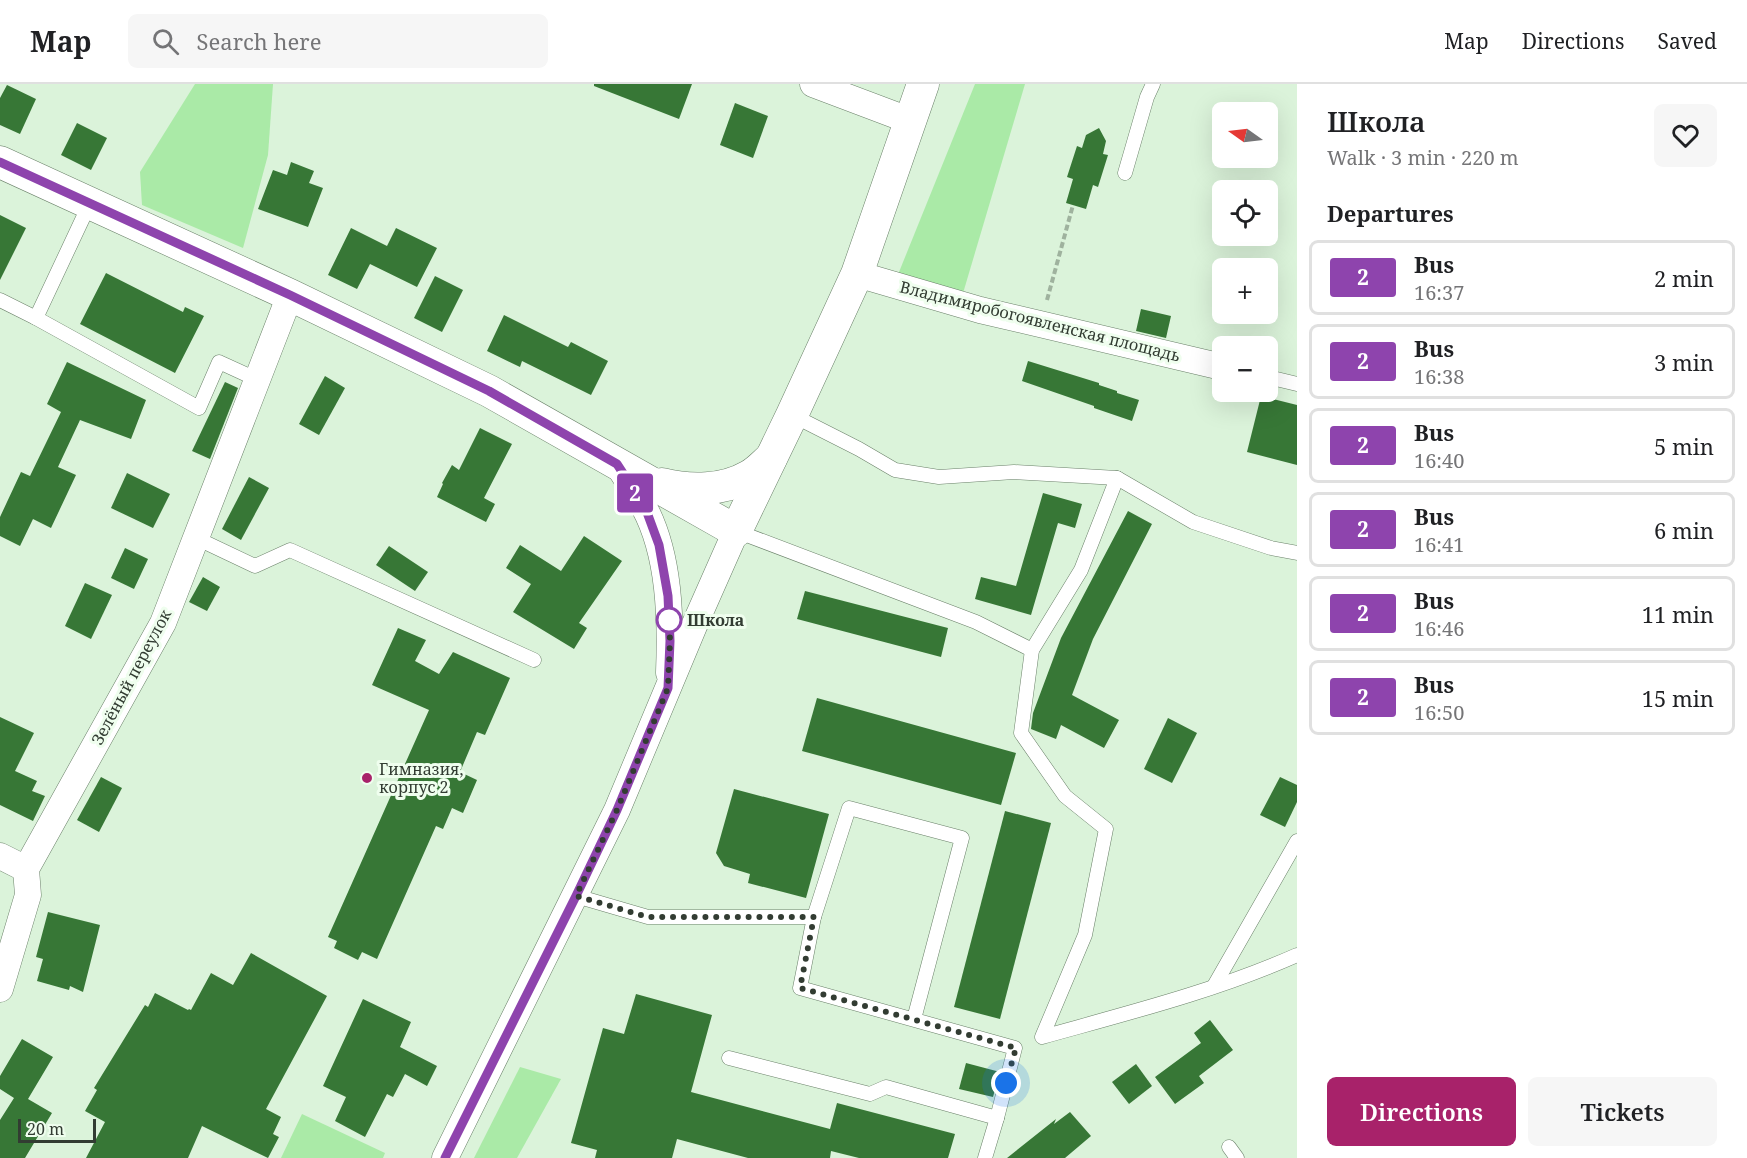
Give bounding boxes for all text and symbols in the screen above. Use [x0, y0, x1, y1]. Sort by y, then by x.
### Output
search box [128, 14, 548, 68]
text: Map [30, 22, 92, 60]
icon: search [149, 25, 182, 58]
text: Search here [197, 26, 321, 56]
text: Map [1444, 27, 1489, 55]
text: Directions [1522, 27, 1624, 55]
text: Saved [1657, 27, 1717, 55]
north arrow [1212, 102, 1278, 168]
map controls [1212, 102, 1278, 402]
text: Школа [1327, 102, 1426, 140]
button: heart [1654, 104, 1717, 167]
text: Walk · 3 min · 220 m [1327, 144, 1519, 171]
button: locate [1212, 180, 1278, 246]
text: Departures [1327, 198, 1454, 228]
text: Bus [1414, 249, 1454, 279]
button: + [1212, 258, 1278, 324]
text: 2 [1357, 263, 1369, 291]
text: 2 min [1654, 263, 1714, 293]
street label: Владимиробогоявленская площадь [898, 275, 1183, 367]
text: 16:37 [1414, 279, 1464, 306]
text: Bus [1414, 333, 1454, 363]
button: − [1212, 336, 1278, 402]
text: 2 [1357, 347, 1369, 375]
text: 3 min [1654, 347, 1714, 377]
text: 16:38 [1414, 363, 1464, 390]
text: Bus [1414, 417, 1454, 447]
text: 2 [1357, 431, 1369, 459]
text: 5 min [1654, 431, 1714, 461]
text: 16:40 [1414, 447, 1464, 474]
line badge: 2 [616, 474, 654, 512]
text: 2 [629, 479, 641, 507]
text: Bus [1414, 501, 1454, 531]
text: 2 [1357, 515, 1369, 543]
text: 6 min [1654, 515, 1714, 545]
text: 16:41 [1414, 531, 1464, 558]
text: Bus [1414, 585, 1454, 615]
text: 2 [1357, 599, 1369, 627]
text: 11 min [1642, 599, 1714, 629]
street label: Зелёный переулок [86, 605, 176, 749]
marker: Школа [656, 607, 682, 633]
place label: Школа [687, 609, 744, 631]
text: 16:46 [1414, 615, 1464, 642]
text: Bus [1414, 669, 1454, 699]
text: 2 [1357, 683, 1369, 711]
text: 15 min [1642, 683, 1714, 713]
text: 16:50 [1414, 699, 1464, 726]
place label: Гимназия, корпус 2 [379, 758, 463, 798]
marker: Гимназия, корпус 2 [360, 771, 374, 785]
your location [991, 1068, 1021, 1098]
button: Directions [1327, 1077, 1516, 1146]
button: Tickets [1528, 1077, 1717, 1146]
scale bar [18, 1116, 96, 1144]
text: 20 m [27, 1118, 64, 1140]

